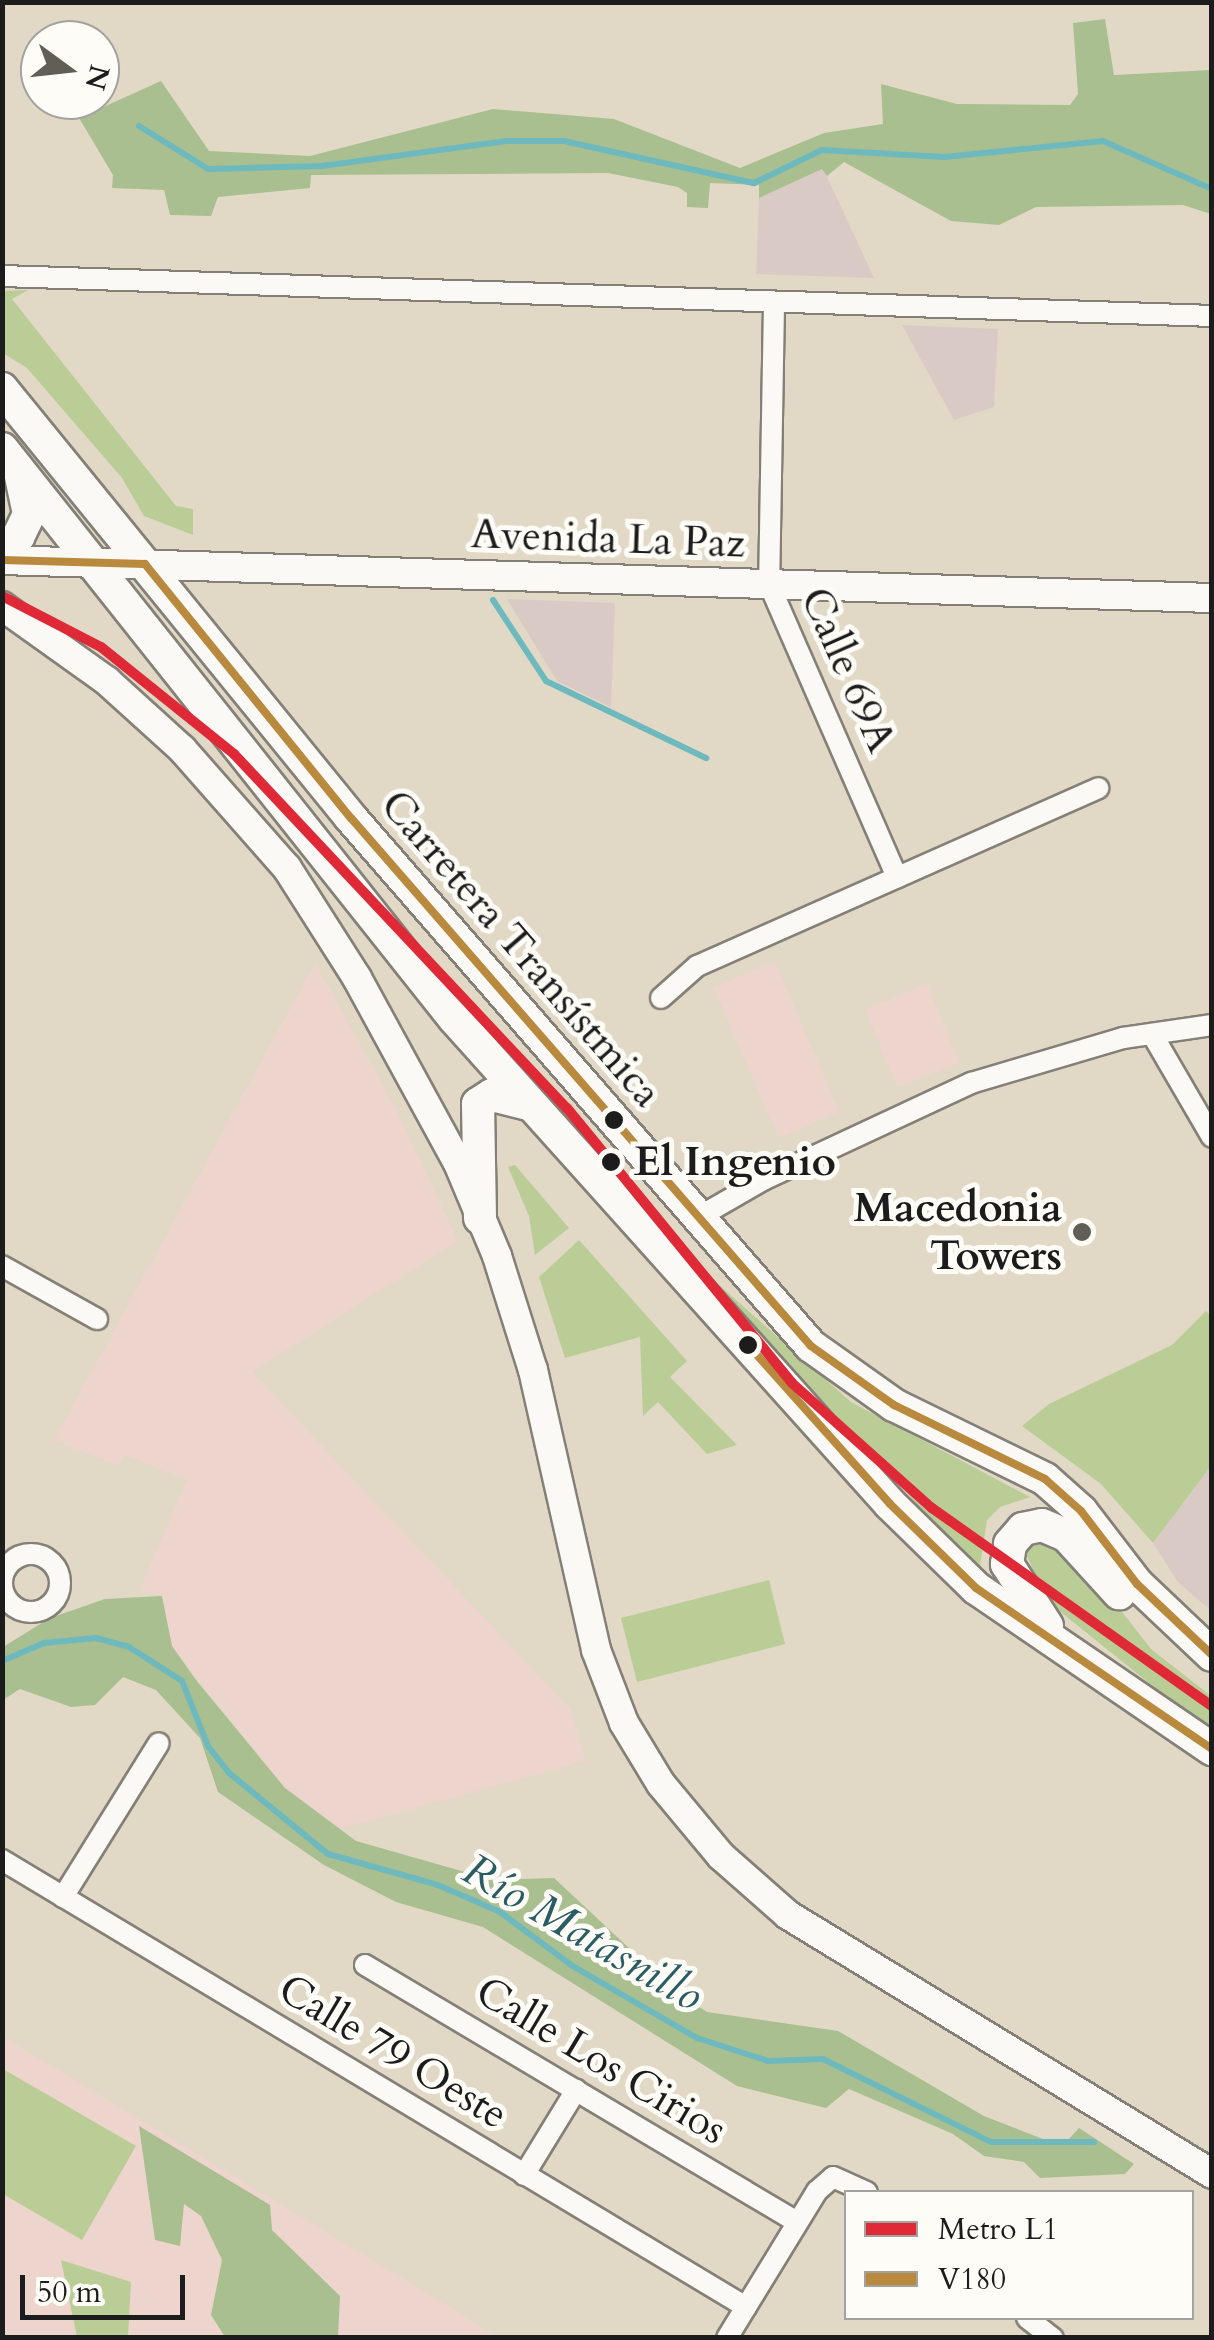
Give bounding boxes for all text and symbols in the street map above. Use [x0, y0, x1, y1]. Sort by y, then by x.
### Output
north arrow [20, 20, 120, 120]
text: N [76, 61, 119, 94]
street label: Avenida La Paz [470, 509, 746, 569]
street label: Calle 69A [789, 580, 907, 760]
street label: Carretera Transístmica [370, 780, 672, 1118]
unlabelled marker [604, 1110, 624, 1130]
place label: El Ingenio [634, 1137, 836, 1187]
marker: El Ingenio [598, 1149, 624, 1175]
place label: Macedonia Towers [853, 1183, 1062, 1282]
marker: Macedonia Towers [1071, 1221, 1093, 1243]
unlabelled marker [738, 1335, 758, 1355]
water label: Río Matasnillo [453, 1843, 713, 2023]
street label: Calle 79 Oeste [269, 1964, 517, 2140]
street label: Calle Los Cirios [467, 1966, 735, 2156]
legend [844, 2190, 1194, 2320]
text: Metro L1 [938, 2209, 1058, 2250]
scale bar [25, 2255, 190, 2317]
text: V180 [938, 2259, 1006, 2300]
text: 50 m [37, 2272, 101, 2313]

